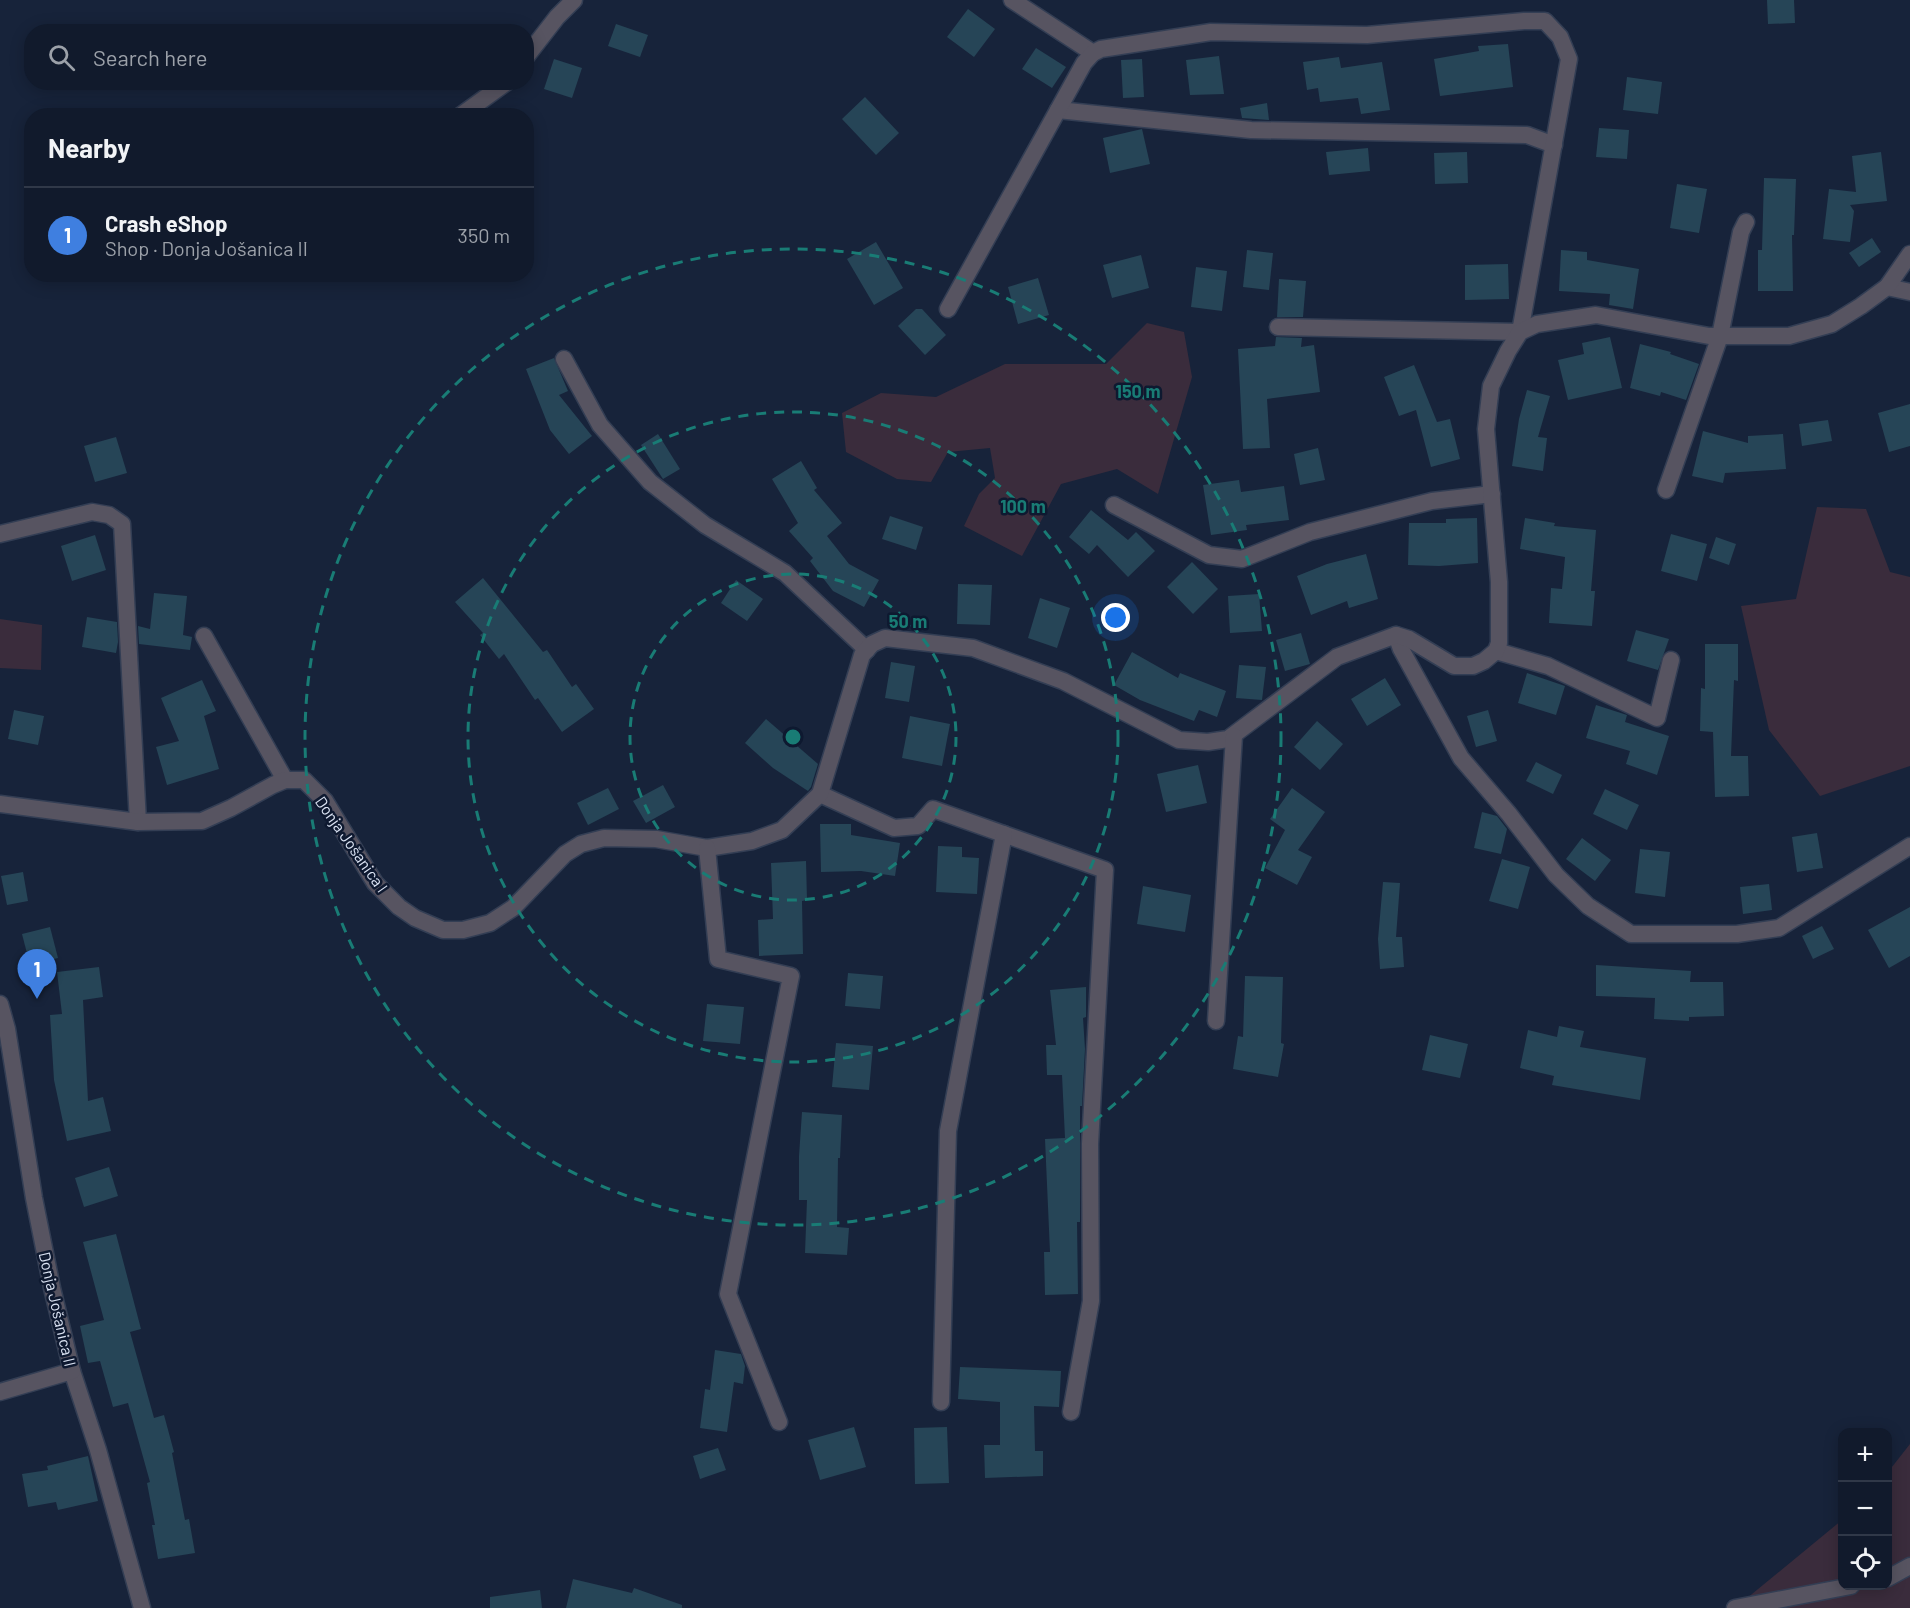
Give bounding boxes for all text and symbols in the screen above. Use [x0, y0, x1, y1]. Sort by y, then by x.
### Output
search box [24, 24, 534, 90]
icon: search [45, 41, 78, 74]
text: Search here [93, 44, 207, 70]
text: Nearby [48, 132, 130, 163]
text: Crash eShop [105, 210, 228, 236]
text: 1 [64, 223, 71, 247]
text: 350 m [458, 223, 510, 247]
text: Shop · Donja Jošanica II [105, 236, 308, 260]
text: 150 m [1116, 380, 1160, 402]
text: 100 m [1000, 495, 1046, 517]
your location [1101, 603, 1130, 632]
text: 50 m [889, 610, 927, 632]
centre of rings [783, 727, 803, 747]
street label: Donja Jošanica I [312, 792, 392, 896]
pin: 1 [18, 950, 57, 999]
street label: Donja Jošanica II [36, 1250, 80, 1368]
map controls [1838, 1428, 1892, 1590]
button: + [1838, 1428, 1892, 1482]
button: − [1838, 1482, 1892, 1536]
button: locate [1838, 1536, 1892, 1590]

